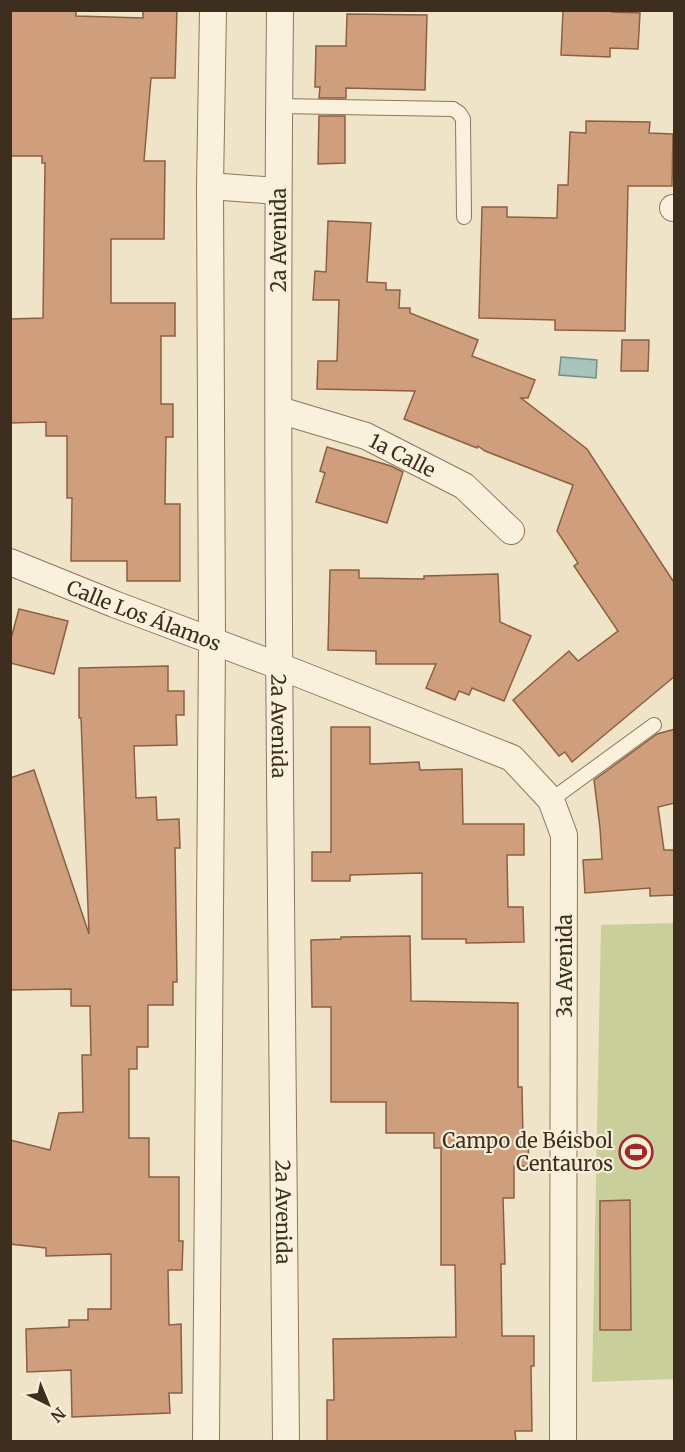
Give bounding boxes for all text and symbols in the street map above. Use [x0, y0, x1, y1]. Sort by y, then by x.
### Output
street label: 2a Avenida [266, 187, 291, 292]
street label: 1a Calle [365, 427, 440, 482]
street label: Calle Los Álamos [63, 574, 225, 656]
street label: 2a Avenida [267, 674, 292, 779]
street label: 3a Avenida [552, 914, 577, 1018]
place label: Campo de Béisbol Centauros [442, 1128, 613, 1176]
sports icon: Campo de Béisbol Centauros [618, 1134, 654, 1170]
street label: 2a Avenida [271, 1160, 297, 1265]
north arrow [18, 1374, 78, 1434]
text: N [47, 1403, 70, 1427]

